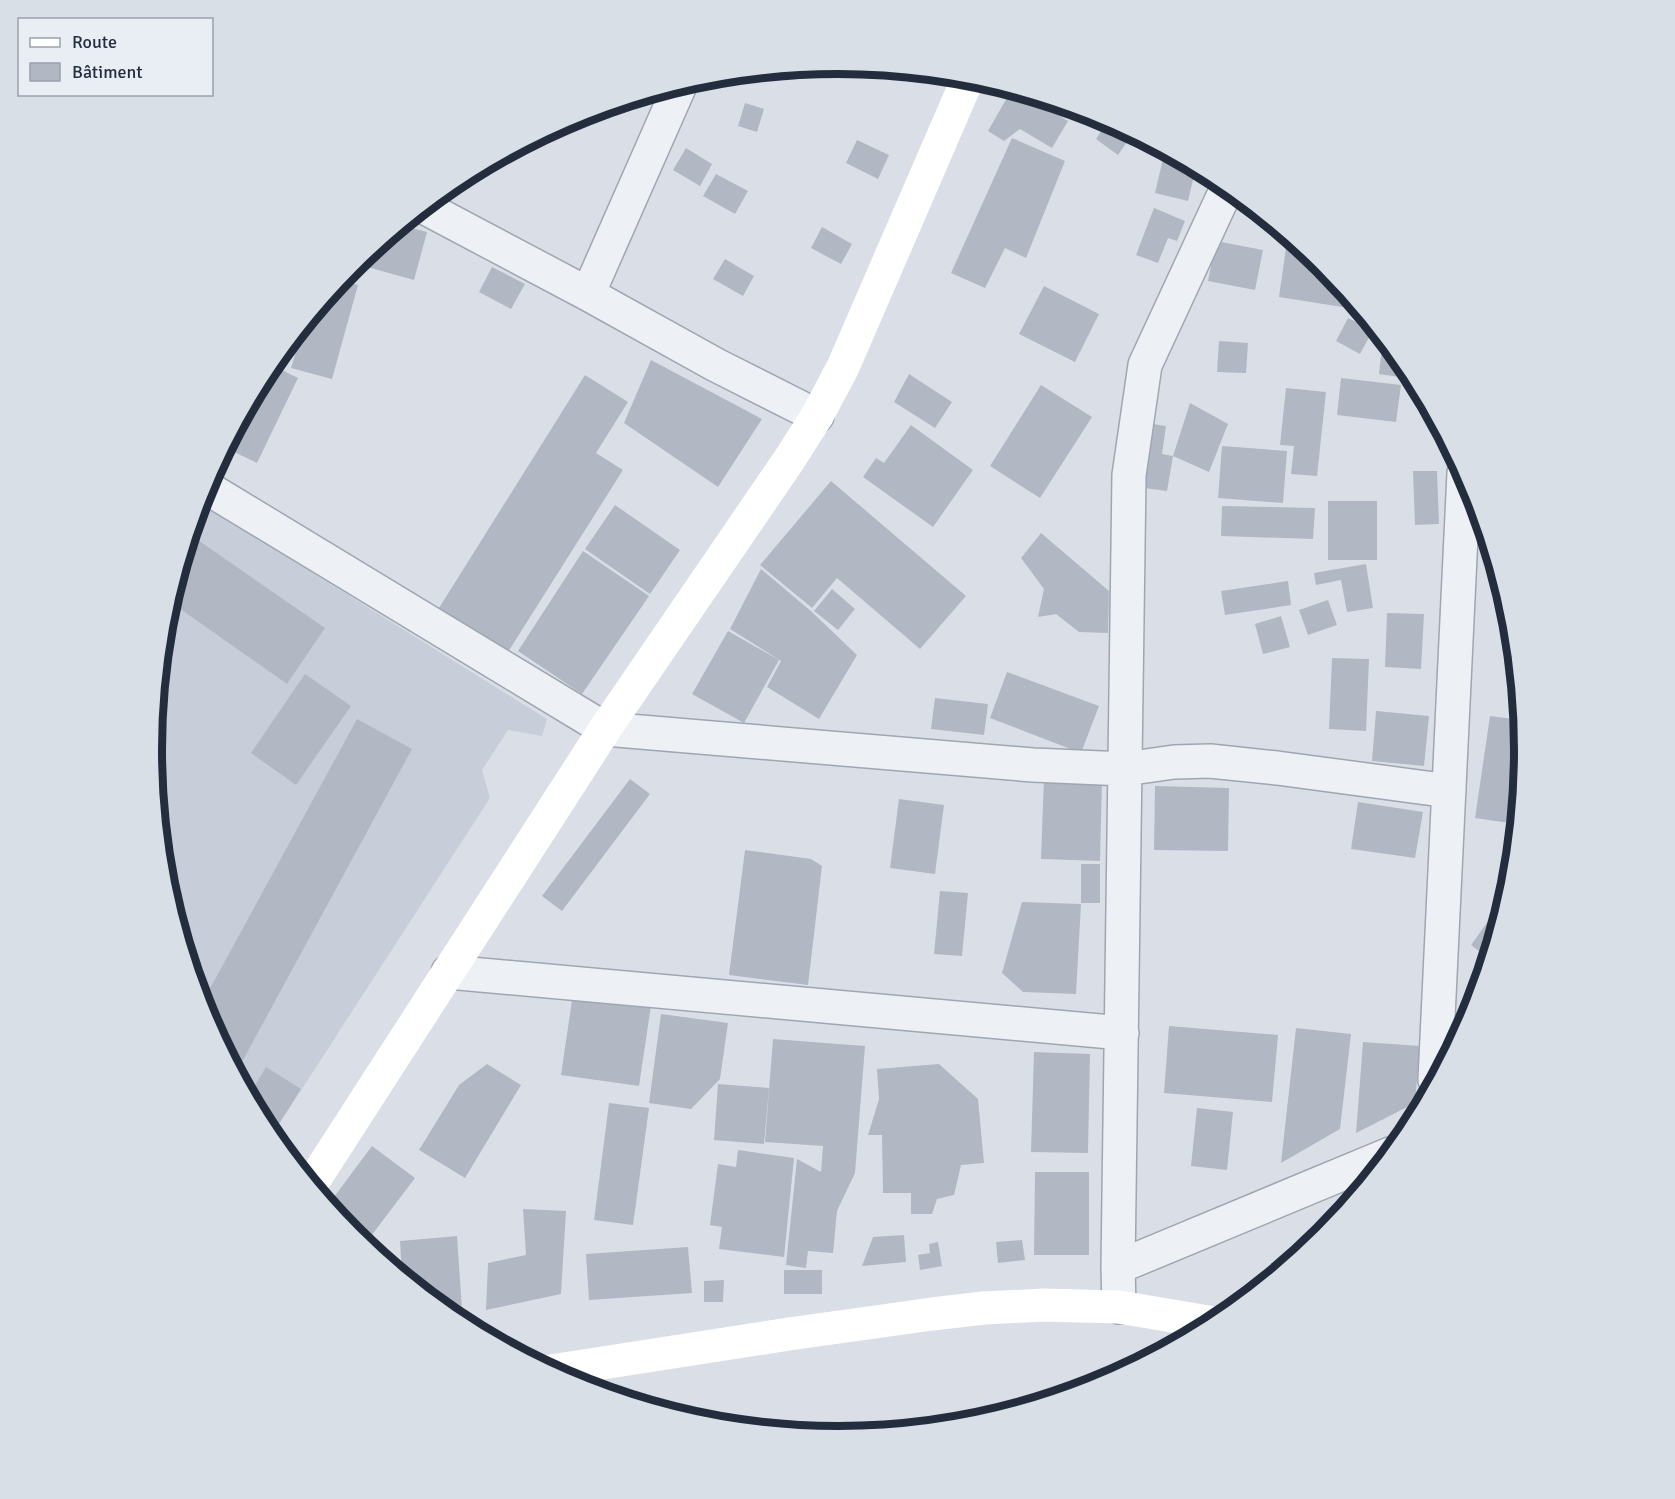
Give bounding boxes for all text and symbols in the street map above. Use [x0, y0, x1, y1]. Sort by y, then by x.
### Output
legend [18, 18, 213, 96]
text: Route [72, 31, 117, 53]
text: Bâtiment [72, 61, 143, 83]

